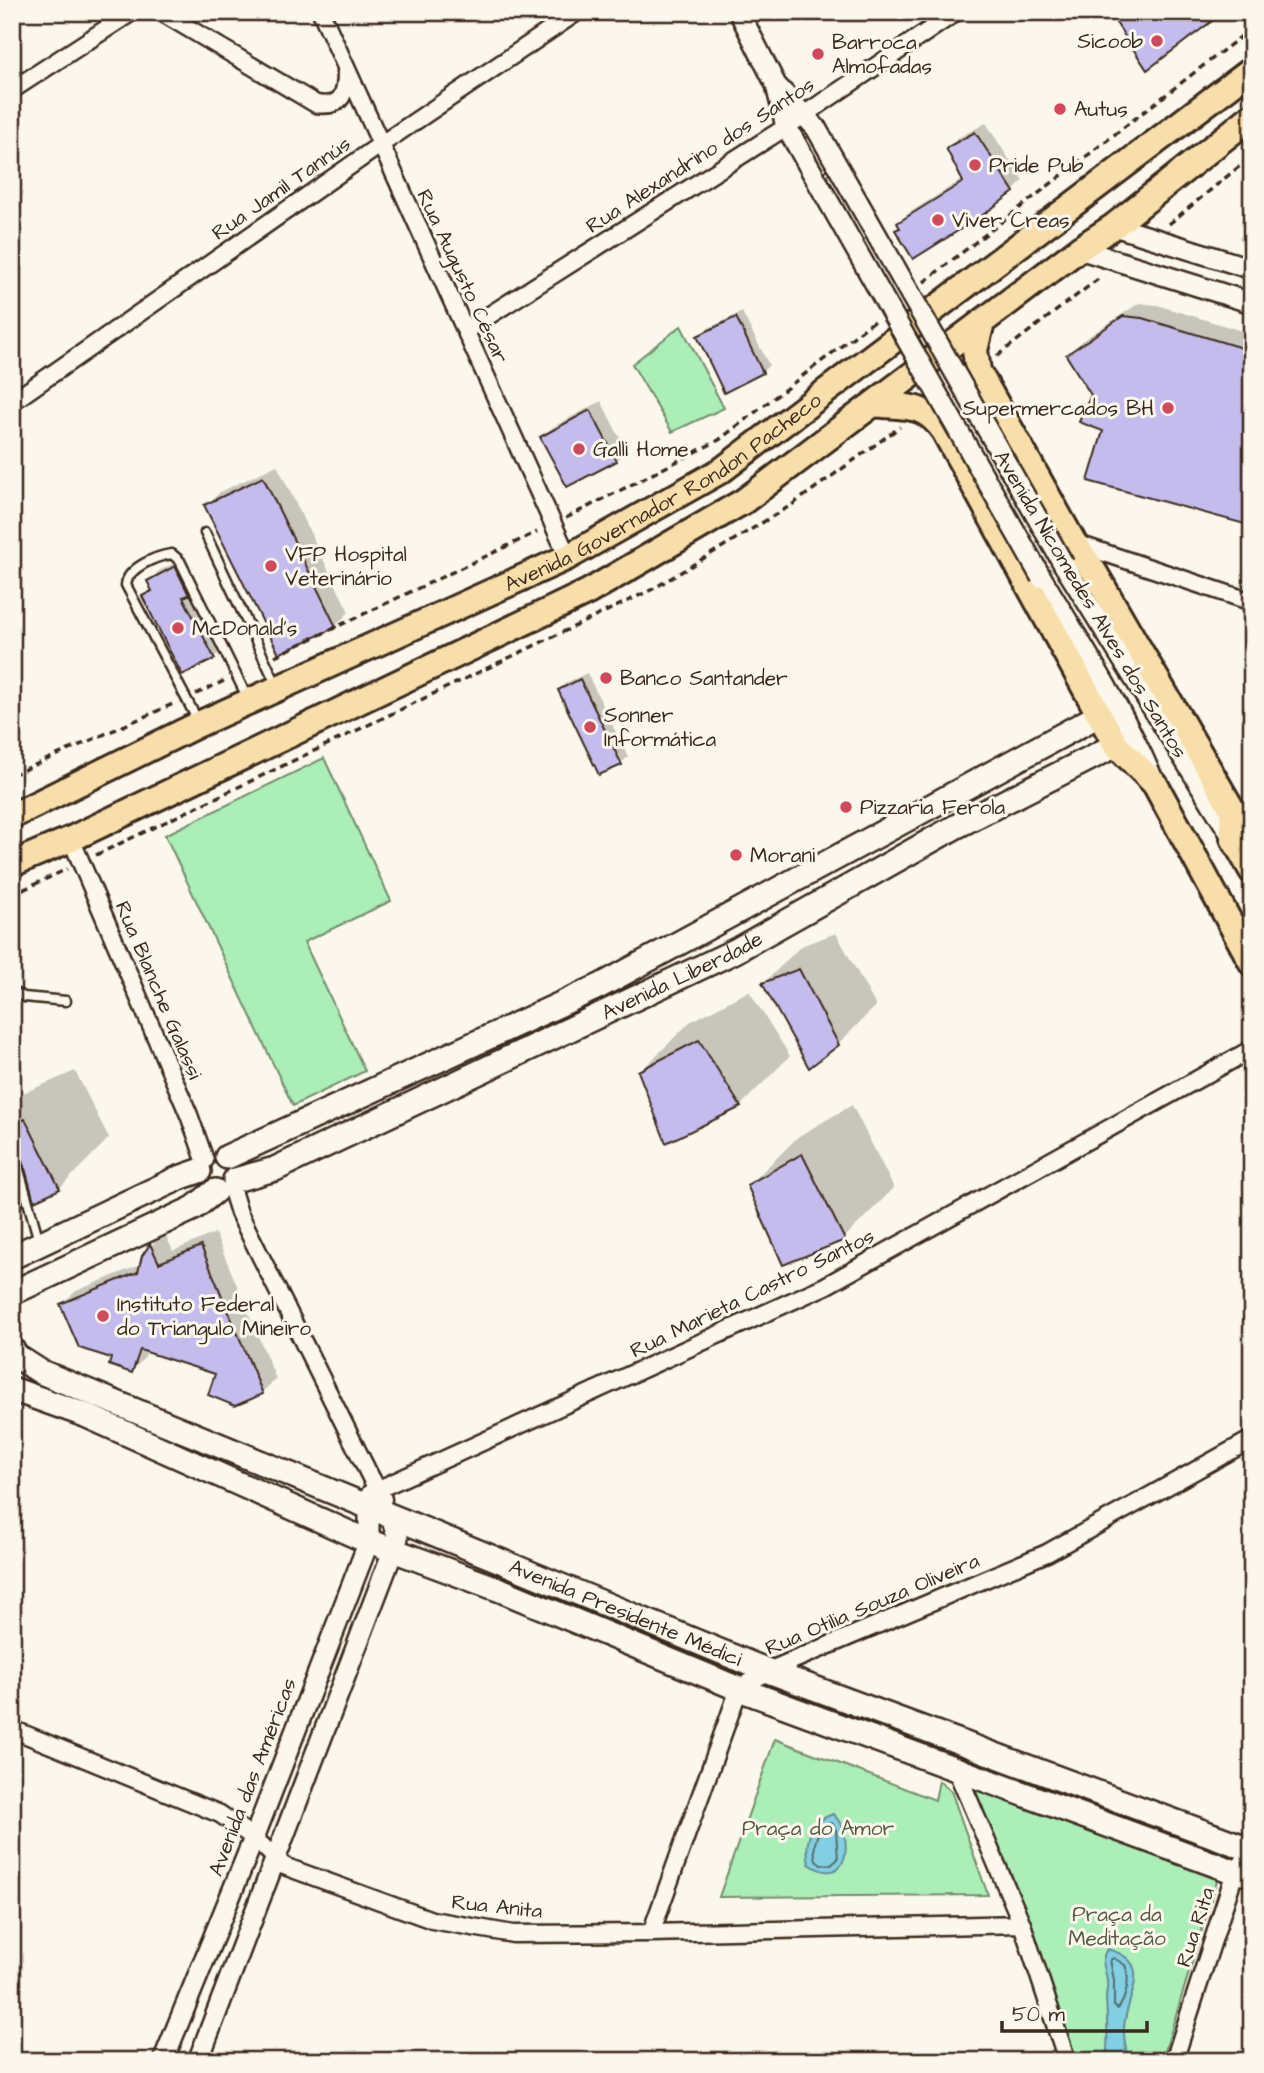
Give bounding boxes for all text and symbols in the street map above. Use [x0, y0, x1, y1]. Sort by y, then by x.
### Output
place label: Sicoob [1078, 27, 1143, 56]
place label: Barroca Almofadas [832, 28, 932, 81]
marker: Sicoob [1149, 33, 1165, 49]
marker: Barroca Almofadas [810, 46, 826, 62]
street label: Rua Alexandrino dos Santos [580, 70, 820, 240]
place label: Autus [1074, 95, 1128, 124]
marker: Autus [1052, 101, 1068, 117]
street label: Rua Jamil Tannús [206, 130, 357, 247]
place label: Pride Pub [989, 151, 1084, 180]
marker: Pride Pub [967, 157, 983, 173]
street label: Rua Augusto César [408, 185, 516, 369]
place label: Viver Creas [952, 206, 1070, 235]
marker: Viver Creas [930, 212, 946, 228]
street label: Avenida Governador Rondon Pacheco [500, 386, 828, 599]
place label: Supermercados BH [963, 394, 1154, 424]
marker: Supermercados BH [1160, 400, 1176, 416]
place label: Galli Home [593, 435, 689, 464]
marker: Galli Home [571, 441, 587, 457]
street label: Avenida Nicomedes Alves dos Santos [987, 445, 1194, 764]
place label: VFP Hospital Veterinário [285, 540, 407, 593]
marker: VFP Hospital Veterinário [263, 558, 279, 574]
place label: McDonald's [192, 614, 297, 643]
marker: McDonald's [170, 620, 186, 636]
place label: Banco Santander [620, 664, 788, 693]
marker: Banco Santander [598, 670, 614, 686]
place label: Sonner Informática [604, 701, 717, 754]
marker: Sonner Informática [582, 719, 598, 735]
place label: Pizzaria Ferola [860, 793, 1006, 822]
marker: Pizzaria Ferola [838, 799, 854, 815]
place label: Morani [750, 841, 815, 870]
marker: Morani [728, 847, 744, 863]
street label: Rua Blanche Galassi [108, 897, 209, 1084]
street label: Avenida Liberdade [597, 924, 768, 1027]
street label: Rua Marieta Castro Santos [625, 1222, 879, 1365]
place label: Instituto Federal do Triangulo Mineiro [117, 1290, 311, 1345]
marker: Instituto Federal do Triangulo Mineiro [95, 1308, 111, 1324]
street label: Rua Otilia Souza Oliveira [761, 1546, 984, 1663]
street label: Avenida Presidente Médici [505, 1552, 746, 1674]
street label: Avenida das Américas [201, 1674, 304, 1880]
park label: Praça do Amor [742, 1814, 895, 1843]
street label: Rua Rita [1169, 1883, 1222, 1971]
street label: Rua Anita [450, 1887, 544, 1926]
park label: Praça da Meditação [1068, 1900, 1166, 1953]
scale bar [1002, 1989, 1147, 2033]
text: 50 m [1012, 2000, 1066, 2029]

